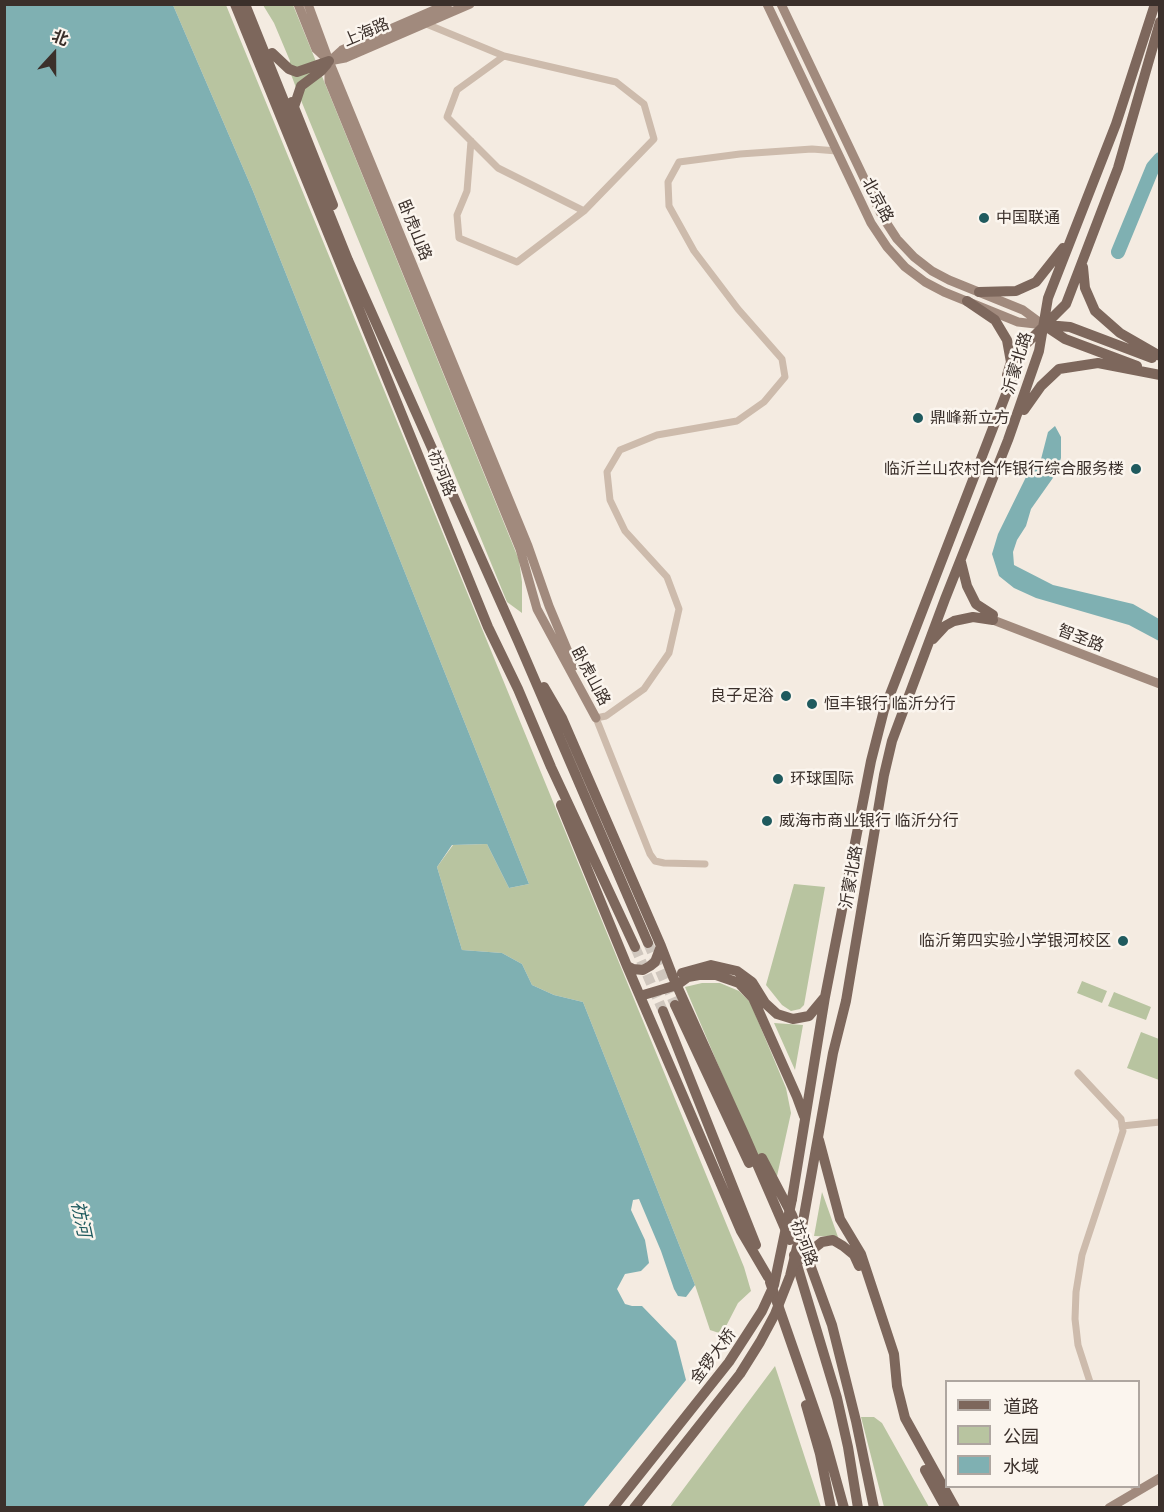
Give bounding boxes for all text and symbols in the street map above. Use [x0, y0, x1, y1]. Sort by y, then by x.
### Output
street label: 上海路 [340, 14, 392, 50]
north arrow [24, 24, 84, 84]
text: 北 [50, 26, 71, 48]
street label: 北京路 [858, 174, 898, 226]
street label: 卧虎山路 [394, 197, 436, 263]
place label: 中国联通 [996, 208, 1060, 228]
marker: 中国联通 [977, 211, 991, 225]
street label: 沂蒙北路 [998, 330, 1036, 396]
place label: 鼎峰新立方 [930, 408, 1010, 428]
marker: 鼎峰新立方 [911, 411, 925, 425]
street label: 祊河路 [424, 447, 460, 499]
place label: 临沂兰山农村合作银行综合服务楼 [884, 459, 1124, 479]
marker: 临沂兰山农村合作银行综合服务楼 [1129, 462, 1143, 476]
street label: 智圣路 [1055, 620, 1107, 656]
street label: 卧虎山路 [568, 643, 614, 709]
place label: 良子足浴 [710, 686, 774, 706]
marker: 良子足浴 [779, 689, 793, 703]
place label: 恒丰银行 临沂分行 [824, 694, 956, 714]
marker: 恒丰银行 临沂分行 [805, 697, 819, 711]
place label: 环球国际 [790, 769, 854, 789]
marker: 环球国际 [771, 772, 785, 786]
place label: 威海市商业银行 临沂分行 [779, 811, 959, 831]
marker: 威海市商业银行 临沂分行 [760, 814, 774, 828]
street label: 沂蒙北路 [836, 844, 866, 910]
place label: 临沂第四实验小学银河校区 [919, 931, 1111, 951]
marker: 临沂第四实验小学银河校区 [1116, 934, 1130, 948]
water label: 祊河 [67, 1199, 95, 1239]
street label: 祊河路 [786, 1217, 822, 1269]
street label: 金锣大桥 [686, 1325, 740, 1387]
legend [945, 1380, 1140, 1488]
text: 道路 [1003, 1396, 1039, 1416]
text: 公园 [1003, 1426, 1039, 1446]
text: 水域 [1003, 1456, 1039, 1476]

